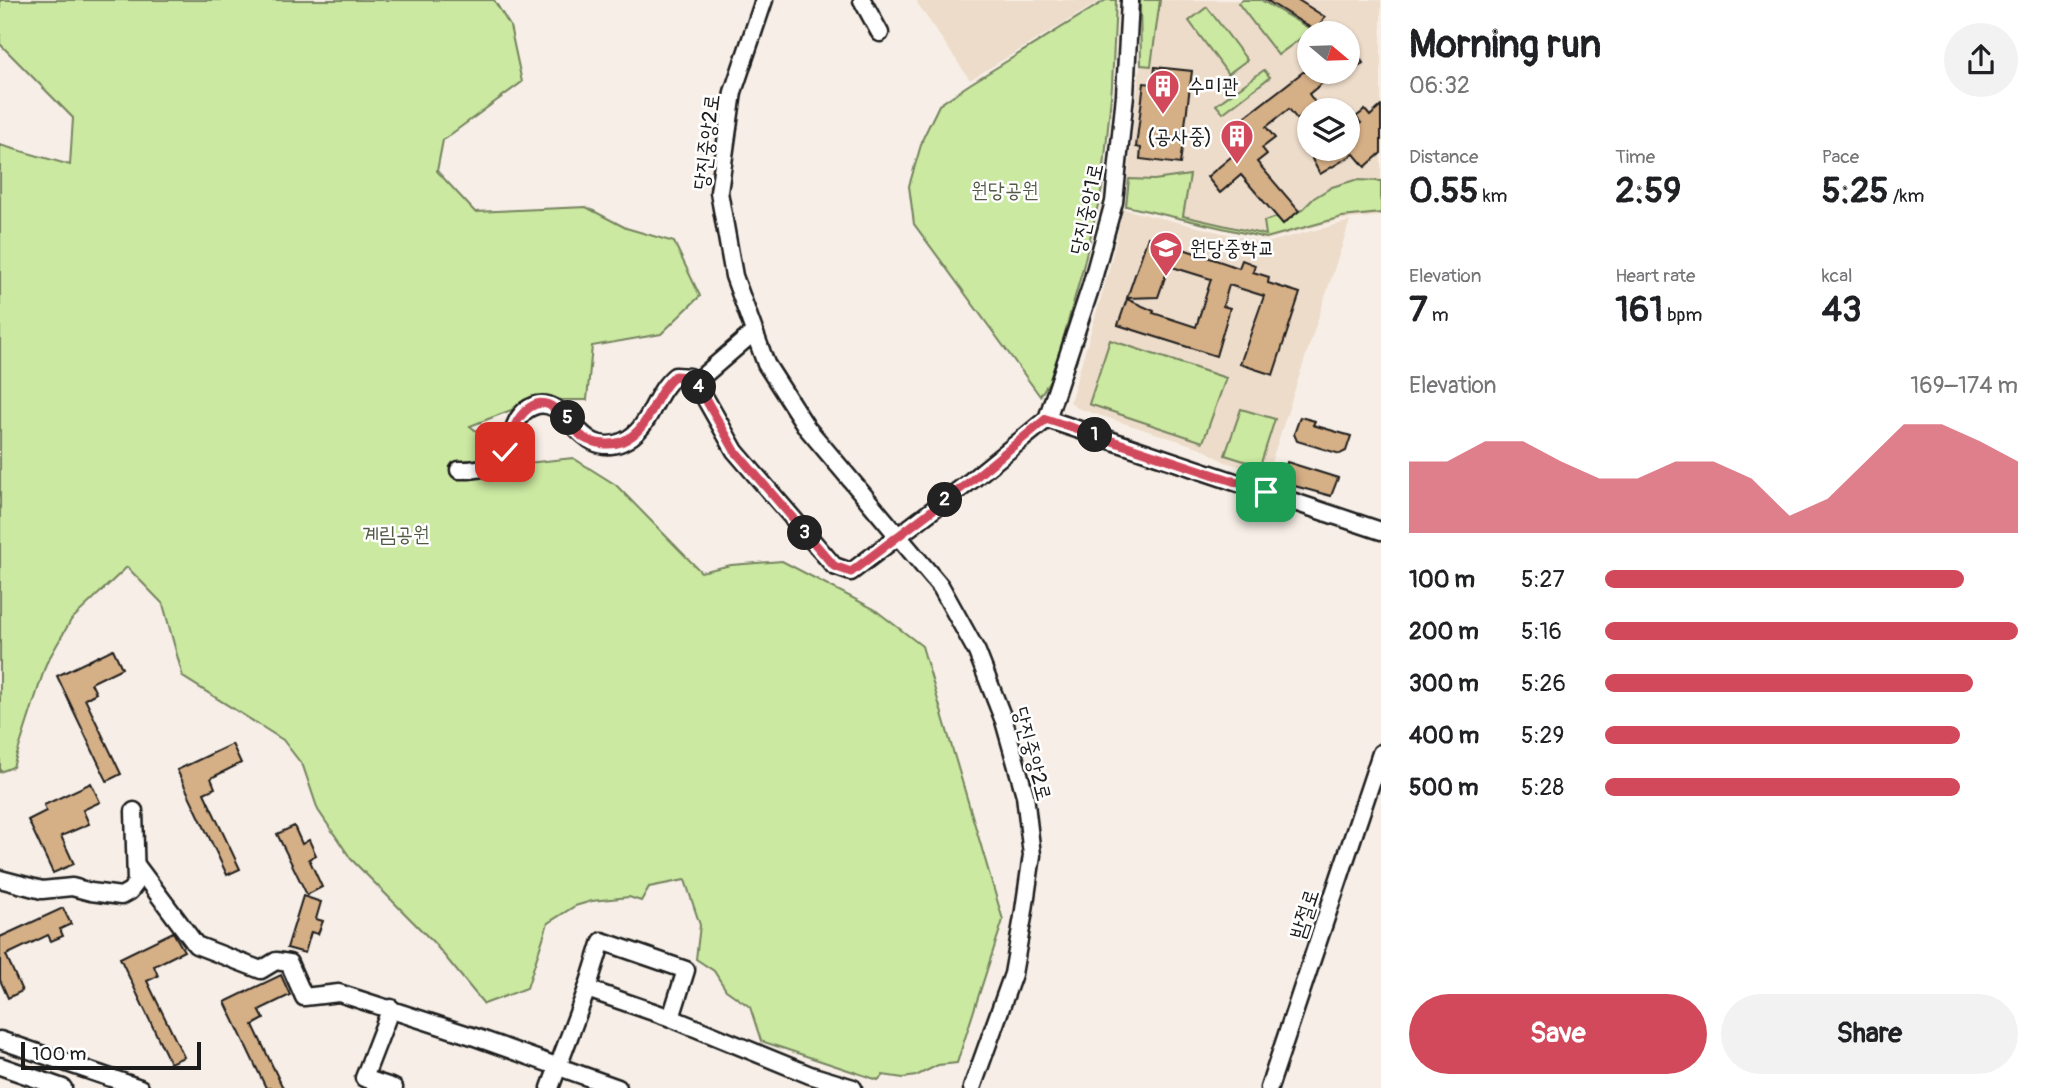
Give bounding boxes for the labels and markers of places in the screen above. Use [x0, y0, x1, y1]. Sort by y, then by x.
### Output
building icon: 수미관 [1144, 67, 1182, 116]
place label: 수미관 [1188, 73, 1239, 100]
building icon: (공사중) [1218, 117, 1256, 166]
place label: (공사중) [1147, 123, 1212, 150]
school or university icon: 원당중학교 [1147, 229, 1185, 278]
place label: 원당중학교 [1190, 235, 1275, 262]
pin: 4 [682, 370, 716, 404]
pin: 5 [550, 400, 586, 436]
pin: 1 [1078, 418, 1112, 452]
pin [475, 422, 535, 482]
pin [1236, 462, 1296, 522]
pin: 2 [928, 482, 962, 518]
pin: 3 [788, 516, 822, 550]

